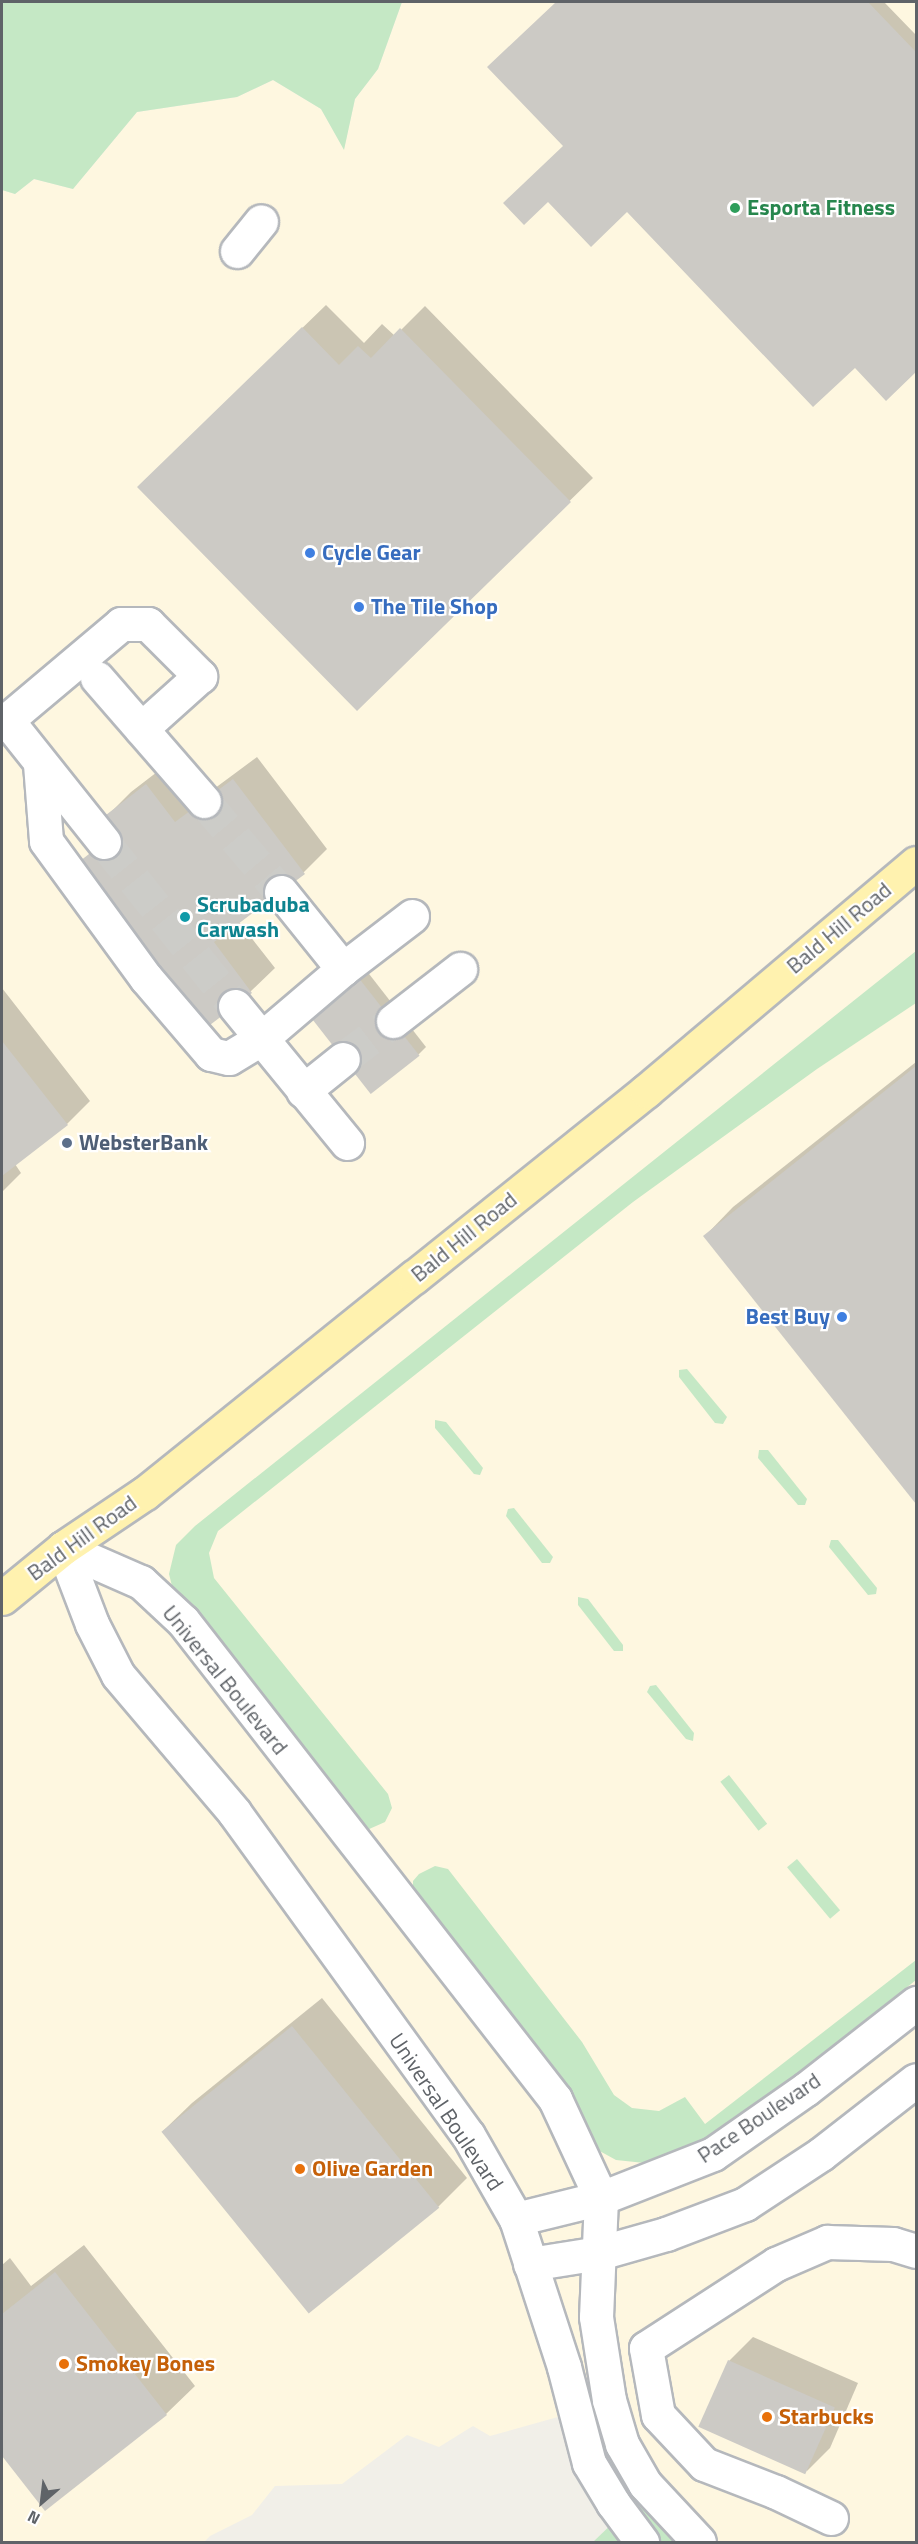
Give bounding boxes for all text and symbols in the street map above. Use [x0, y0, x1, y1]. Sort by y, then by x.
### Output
place label: Esporta Fitness [747, 195, 895, 221]
marker: Esporta Fitness [728, 201, 742, 215]
place label: Cycle Gear [322, 540, 421, 566]
marker: Cycle Gear [303, 546, 317, 560]
place label: The Tile Shop [371, 594, 498, 620]
marker: The Tile Shop [352, 600, 366, 614]
street label: Bald Hill Road [781, 877, 897, 979]
place label: Scrubaduba Carwash [197, 891, 310, 942]
marker: Scrubaduba Carwash [178, 910, 192, 924]
place label: WebsterBank [79, 1130, 208, 1156]
marker: WebsterBank [60, 1136, 74, 1150]
street label: Bald Hill Road [406, 1186, 522, 1288]
place label: Best Buy [746, 1304, 830, 1330]
marker: Best Buy [835, 1310, 849, 1324]
street label: Bald Hill Road [22, 1490, 142, 1586]
street label: Universal Boulevard [157, 1600, 293, 1760]
street label: Universal Boulevard [384, 2028, 508, 2196]
street label: Pace Boulevard [692, 2067, 826, 2169]
place label: Olive Garden [312, 2156, 433, 2182]
marker: Olive Garden [293, 2162, 307, 2176]
place label: Smokey Bones [76, 2351, 215, 2377]
marker: Smokey Bones [57, 2357, 71, 2371]
place label: Starbucks [779, 2404, 874, 2430]
marker: Starbucks [760, 2410, 774, 2424]
north arrow [12, 2472, 72, 2532]
text: N [23, 2505, 44, 2531]

